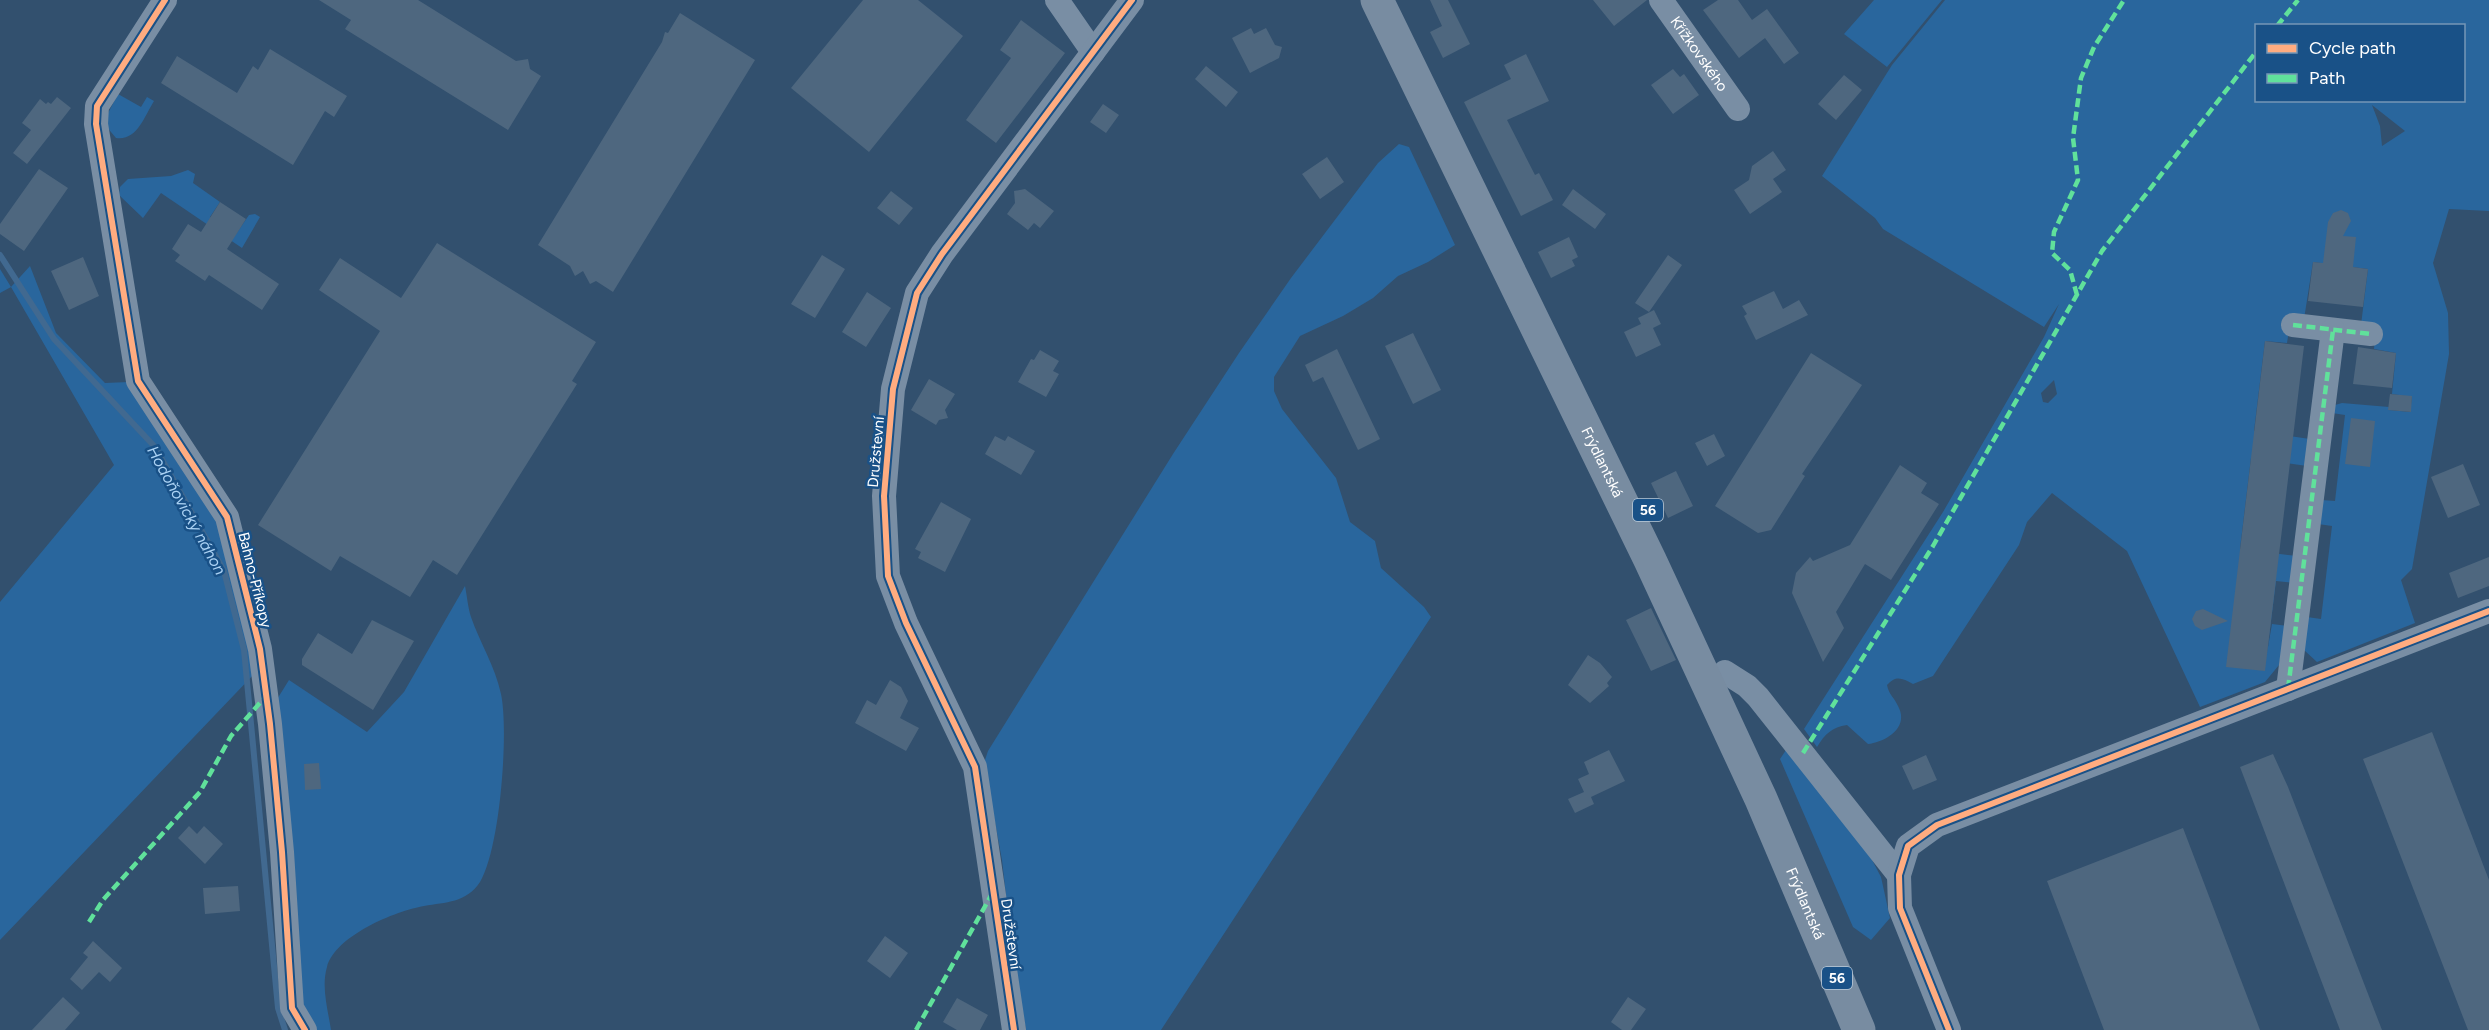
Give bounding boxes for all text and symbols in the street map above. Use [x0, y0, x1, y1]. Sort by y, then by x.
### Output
street label: Křížkovského [1666, 13, 1732, 95]
legend [2255, 24, 2465, 102]
text: Cycle path [2309, 37, 2396, 59]
text: Path [2309, 67, 2345, 89]
street label: Družstevní [864, 414, 888, 488]
street label: Frýdlantská [1577, 424, 1627, 500]
water label: Hodoňovický náhon [143, 443, 230, 578]
road number: 56 [1633, 499, 1663, 521]
street label: Bahno-Příkopy [234, 530, 276, 630]
street label: Frýdlantská [1782, 865, 1829, 942]
street label: Družstevní [997, 897, 1025, 972]
road number: 56 [1822, 967, 1852, 989]

